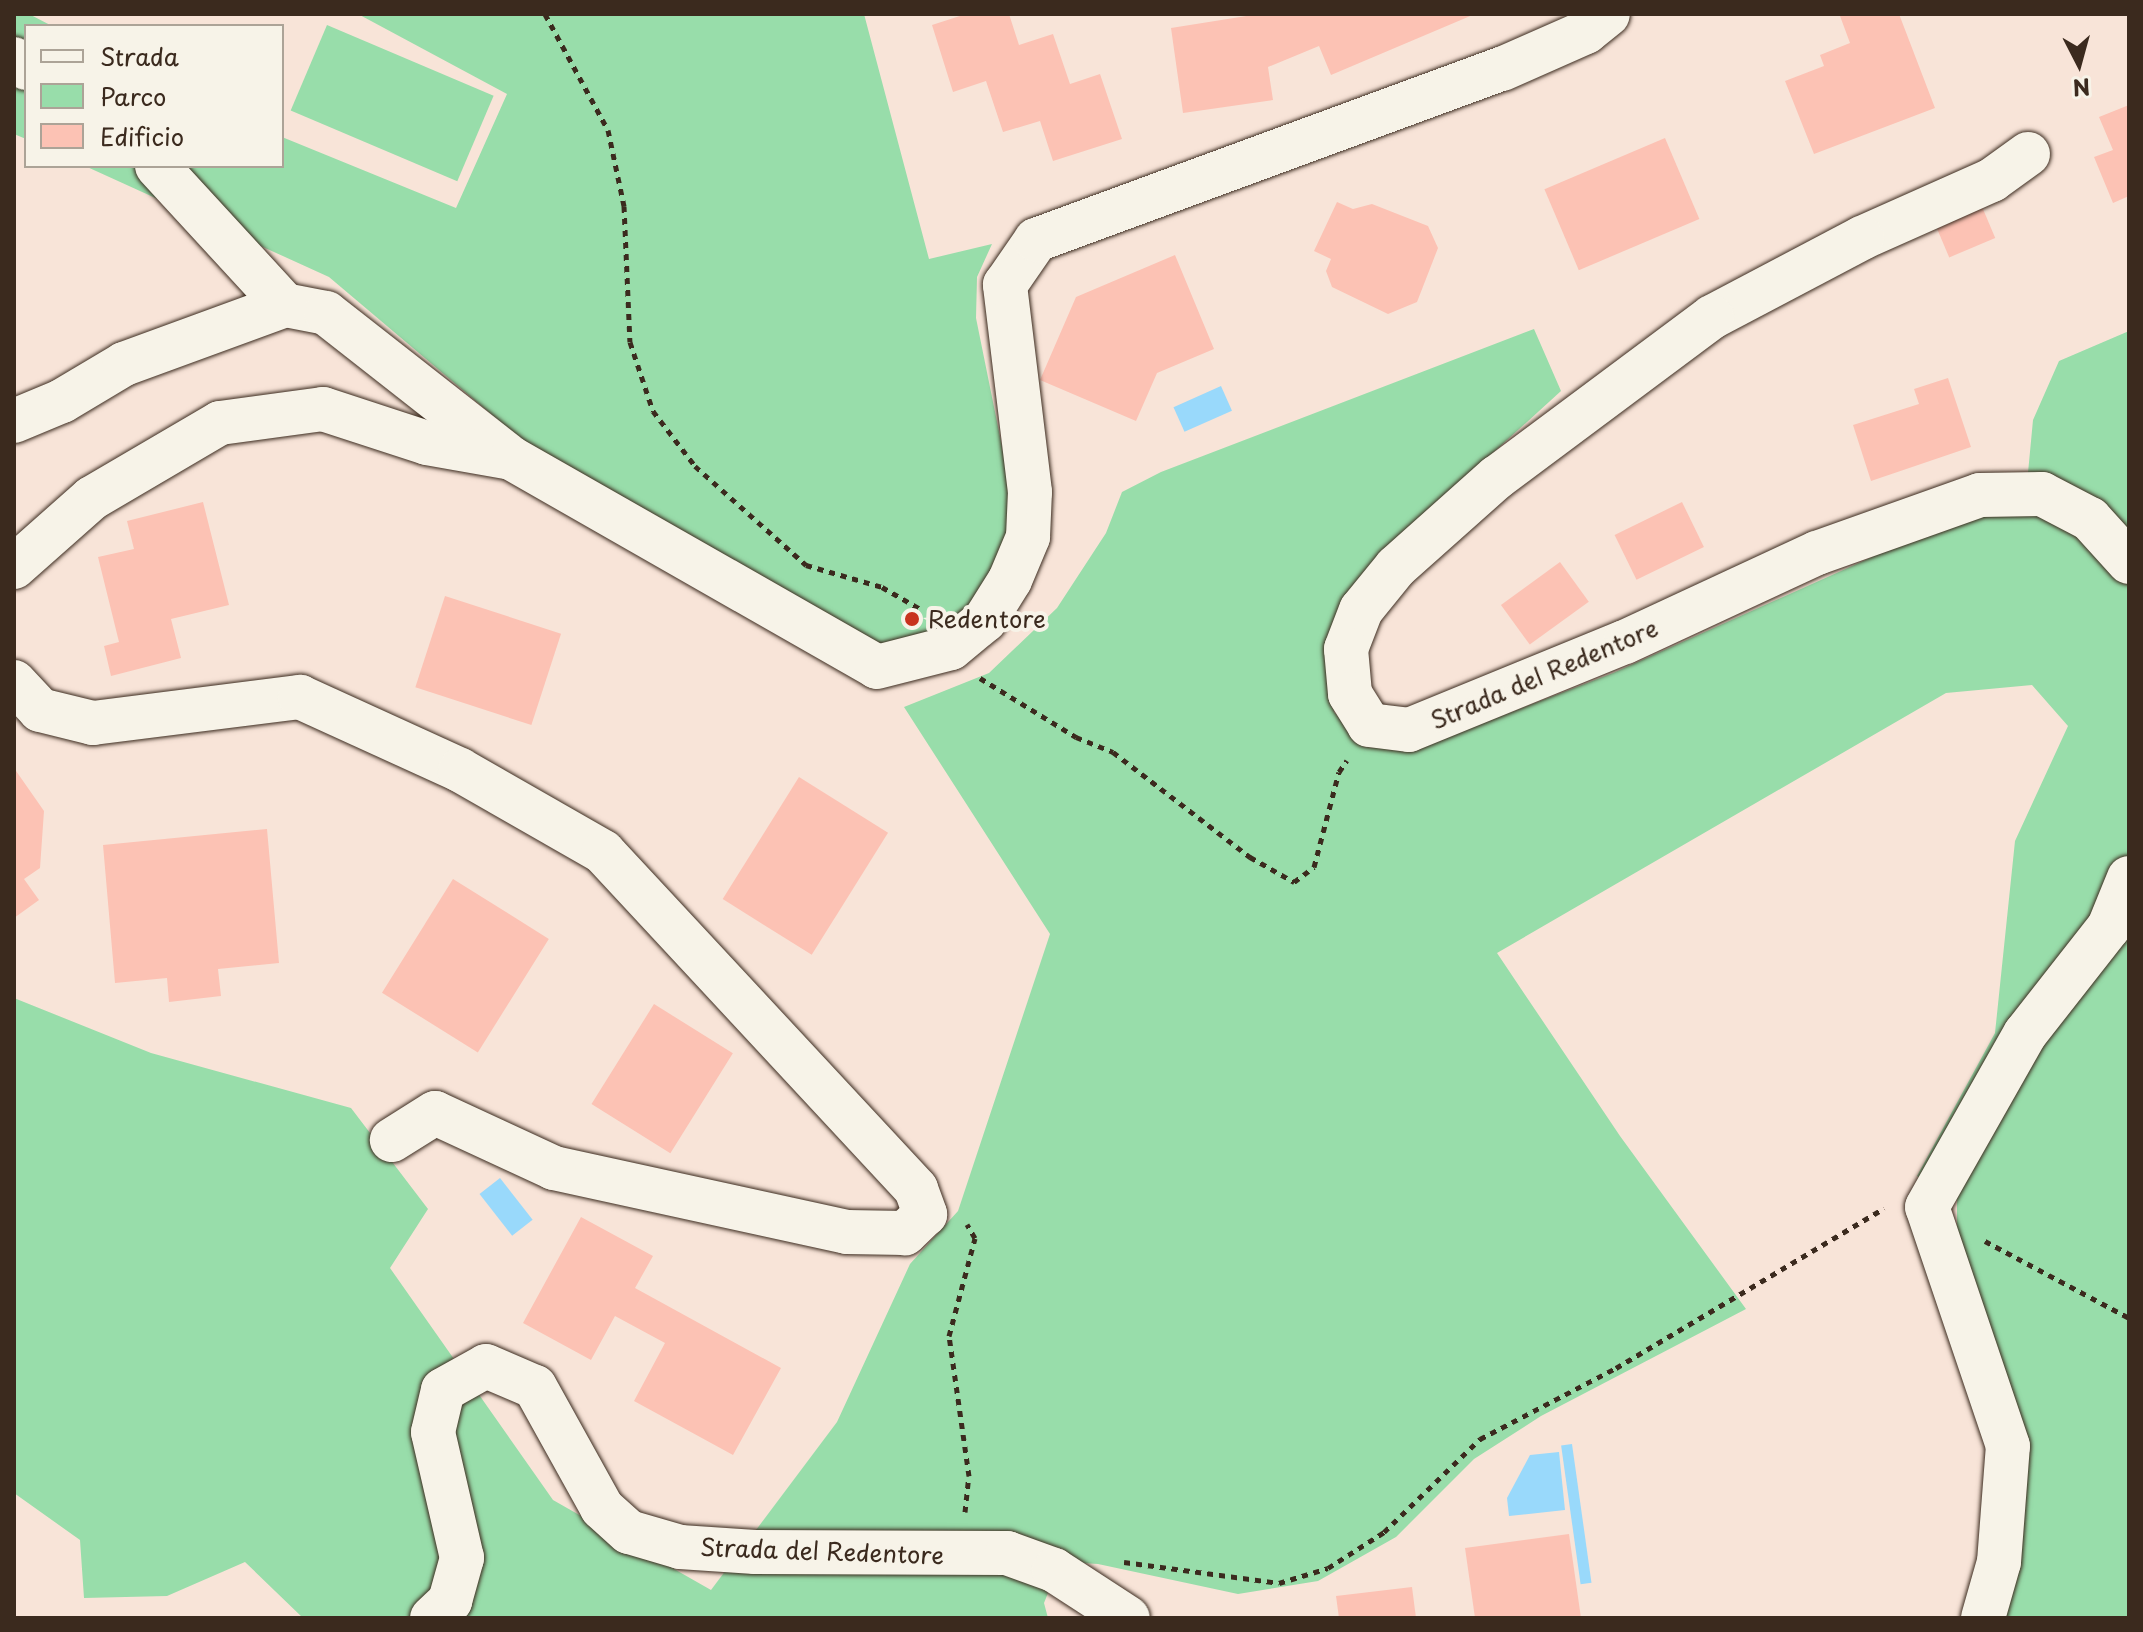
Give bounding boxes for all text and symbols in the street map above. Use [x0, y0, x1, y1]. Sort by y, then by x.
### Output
legend [24, 24, 284, 168]
north arrow [2039, 24, 2119, 104]
text: Strada [100, 38, 179, 74]
text: N [2071, 71, 2092, 106]
text: Parco [100, 78, 166, 114]
text: Edificio [100, 118, 184, 154]
place label: Redentore [928, 605, 1046, 633]
marker: Redentore [903, 610, 921, 628]
street label: Strada del Redentore [1426, 613, 1662, 735]
street label: Strada del Redentore [699, 1532, 945, 1570]

